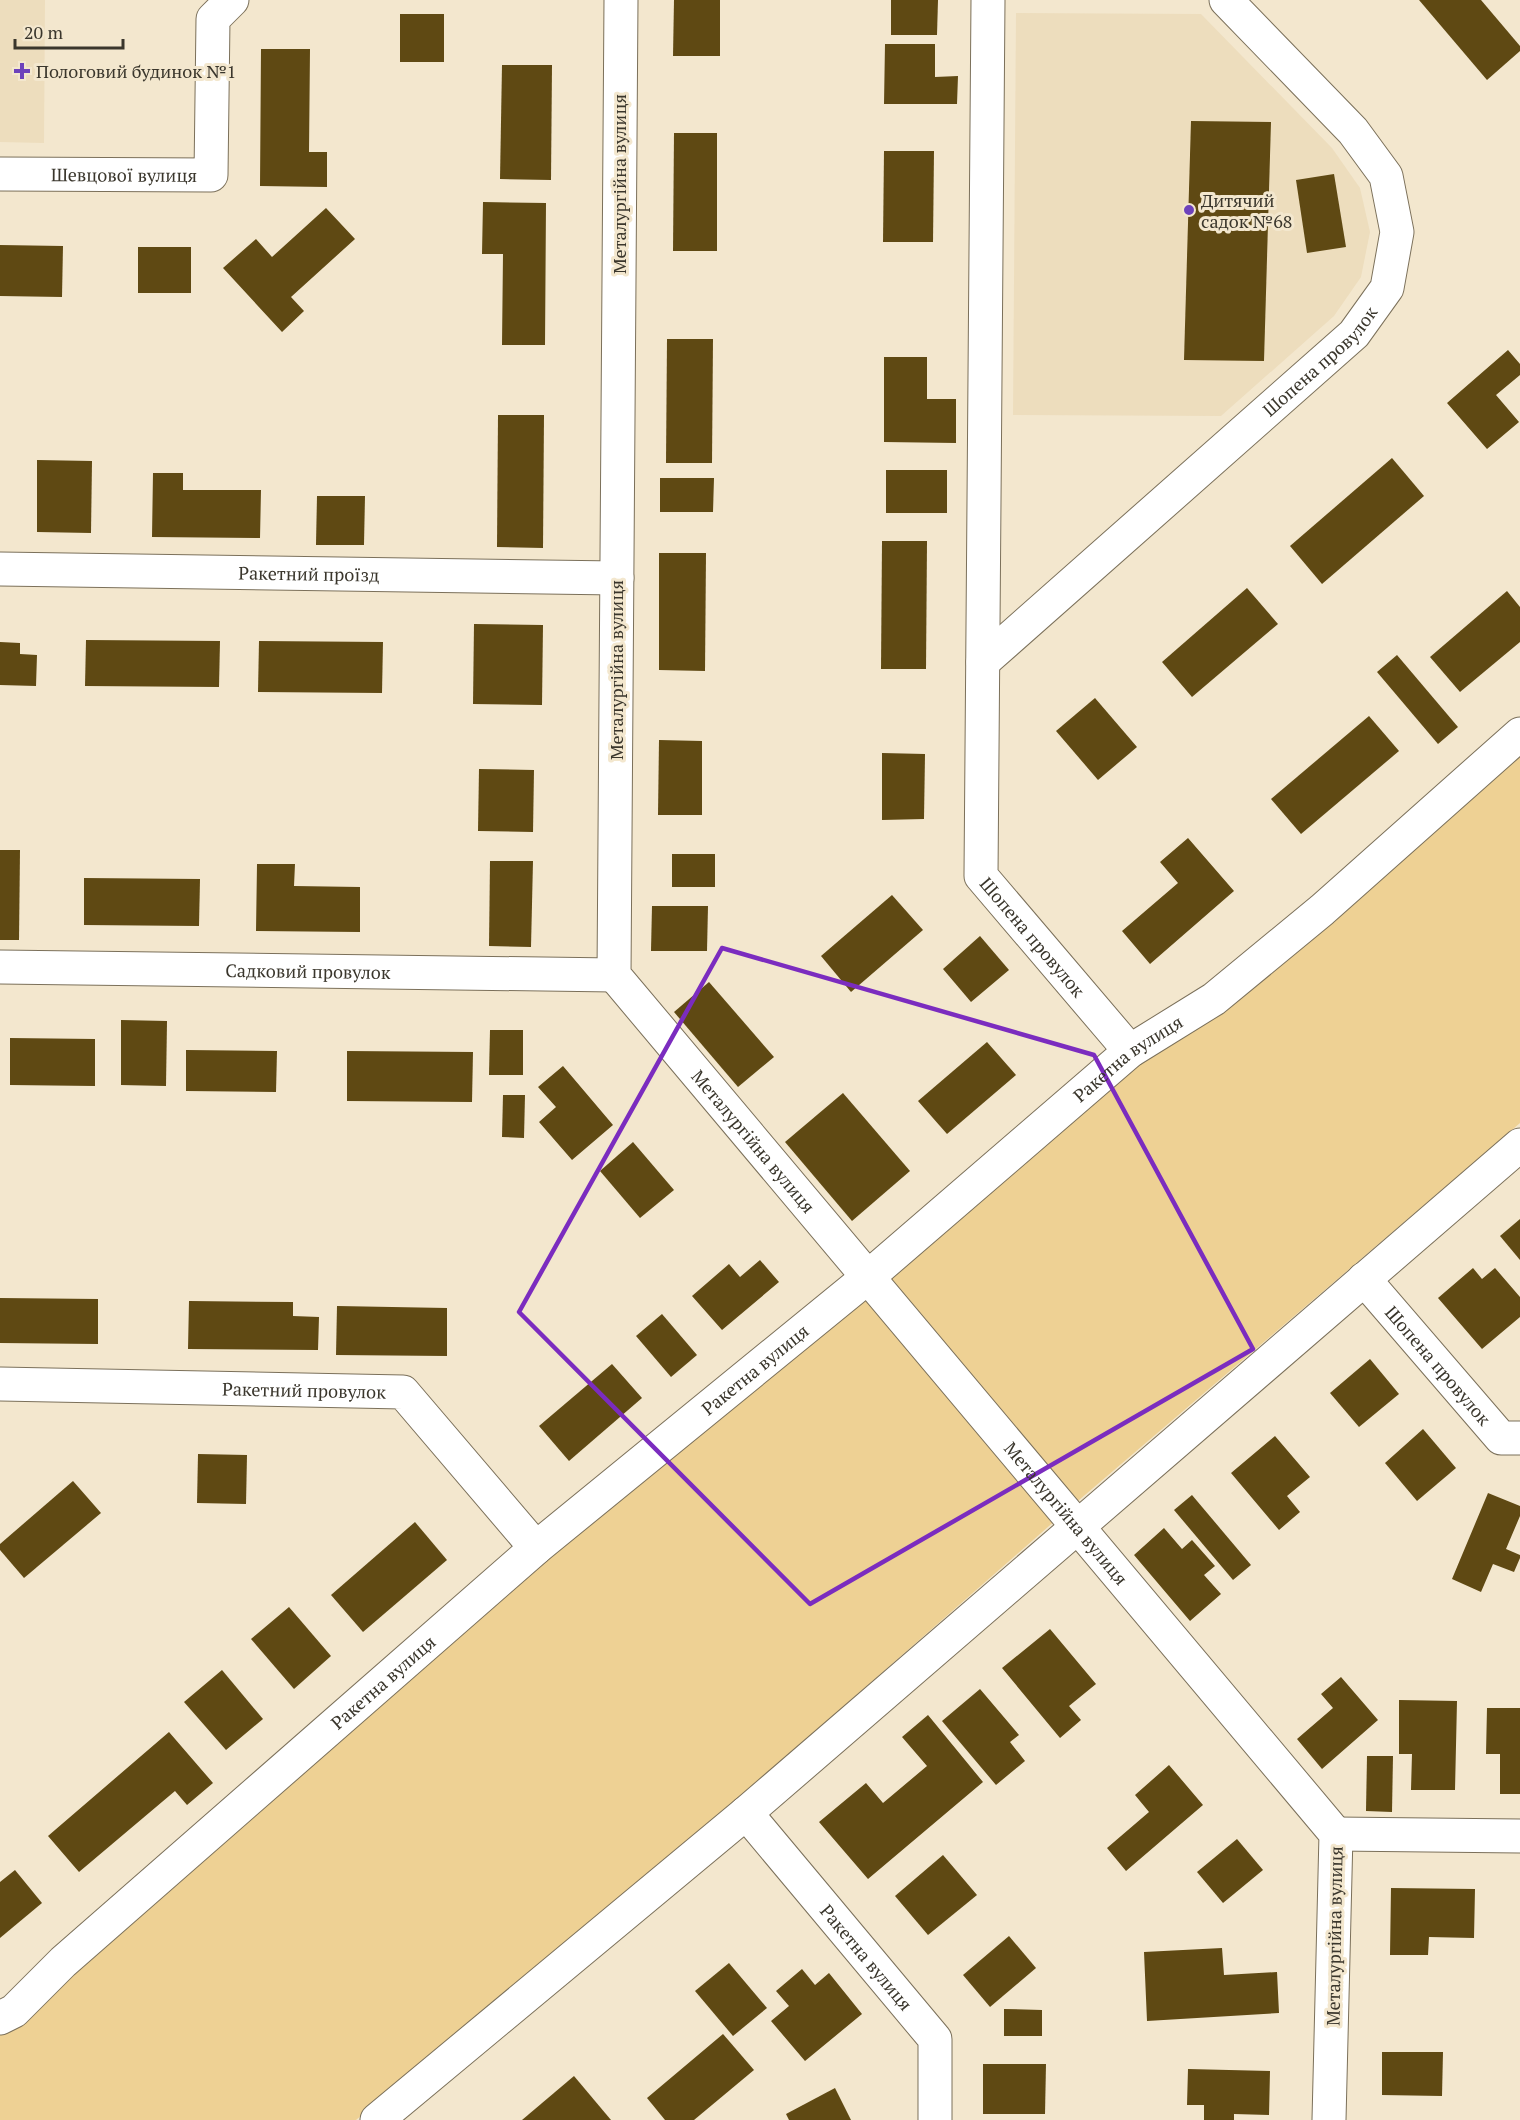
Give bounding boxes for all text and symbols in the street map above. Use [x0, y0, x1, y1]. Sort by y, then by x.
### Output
scale bar [15, 12, 123, 50]
text: 20 m [24, 20, 64, 44]
place label: Пологовий будинок №1 [36, 59, 236, 83]
marker: Пологовий будинок №1 [13, 62, 31, 80]
street label: Металургійна вулиця [607, 94, 631, 274]
street label: Шевцової вулиця [51, 162, 197, 187]
place label: Дитячий садок №68 [1201, 188, 1292, 233]
marker: Дитячий садок №68 [1182, 203, 1196, 217]
street label: Шопена провулок [1257, 301, 1382, 421]
street label: Ракетний проїзд [238, 560, 380, 587]
street label: Металургійна вулиця [604, 580, 628, 760]
street label: Шопена провулок [975, 872, 1091, 1002]
street label: Садковий провулок [225, 958, 391, 984]
street label: Ракетна вулиця [1068, 1009, 1187, 1107]
street label: Металургійна вулиця [686, 1064, 821, 1218]
street label: Шопена провулок [1380, 1301, 1497, 1430]
street label: Ракетна вулиця [696, 1319, 813, 1420]
street label: Ракетний провулок [222, 1376, 386, 1404]
street label: Металургійна вулиця [999, 1436, 1133, 1590]
street label: Ракетна вулиця [325, 1630, 440, 1734]
street label: Металургійна вулиця [1320, 1846, 1348, 2026]
street label: Ракетна вулиця [815, 1899, 918, 2015]

